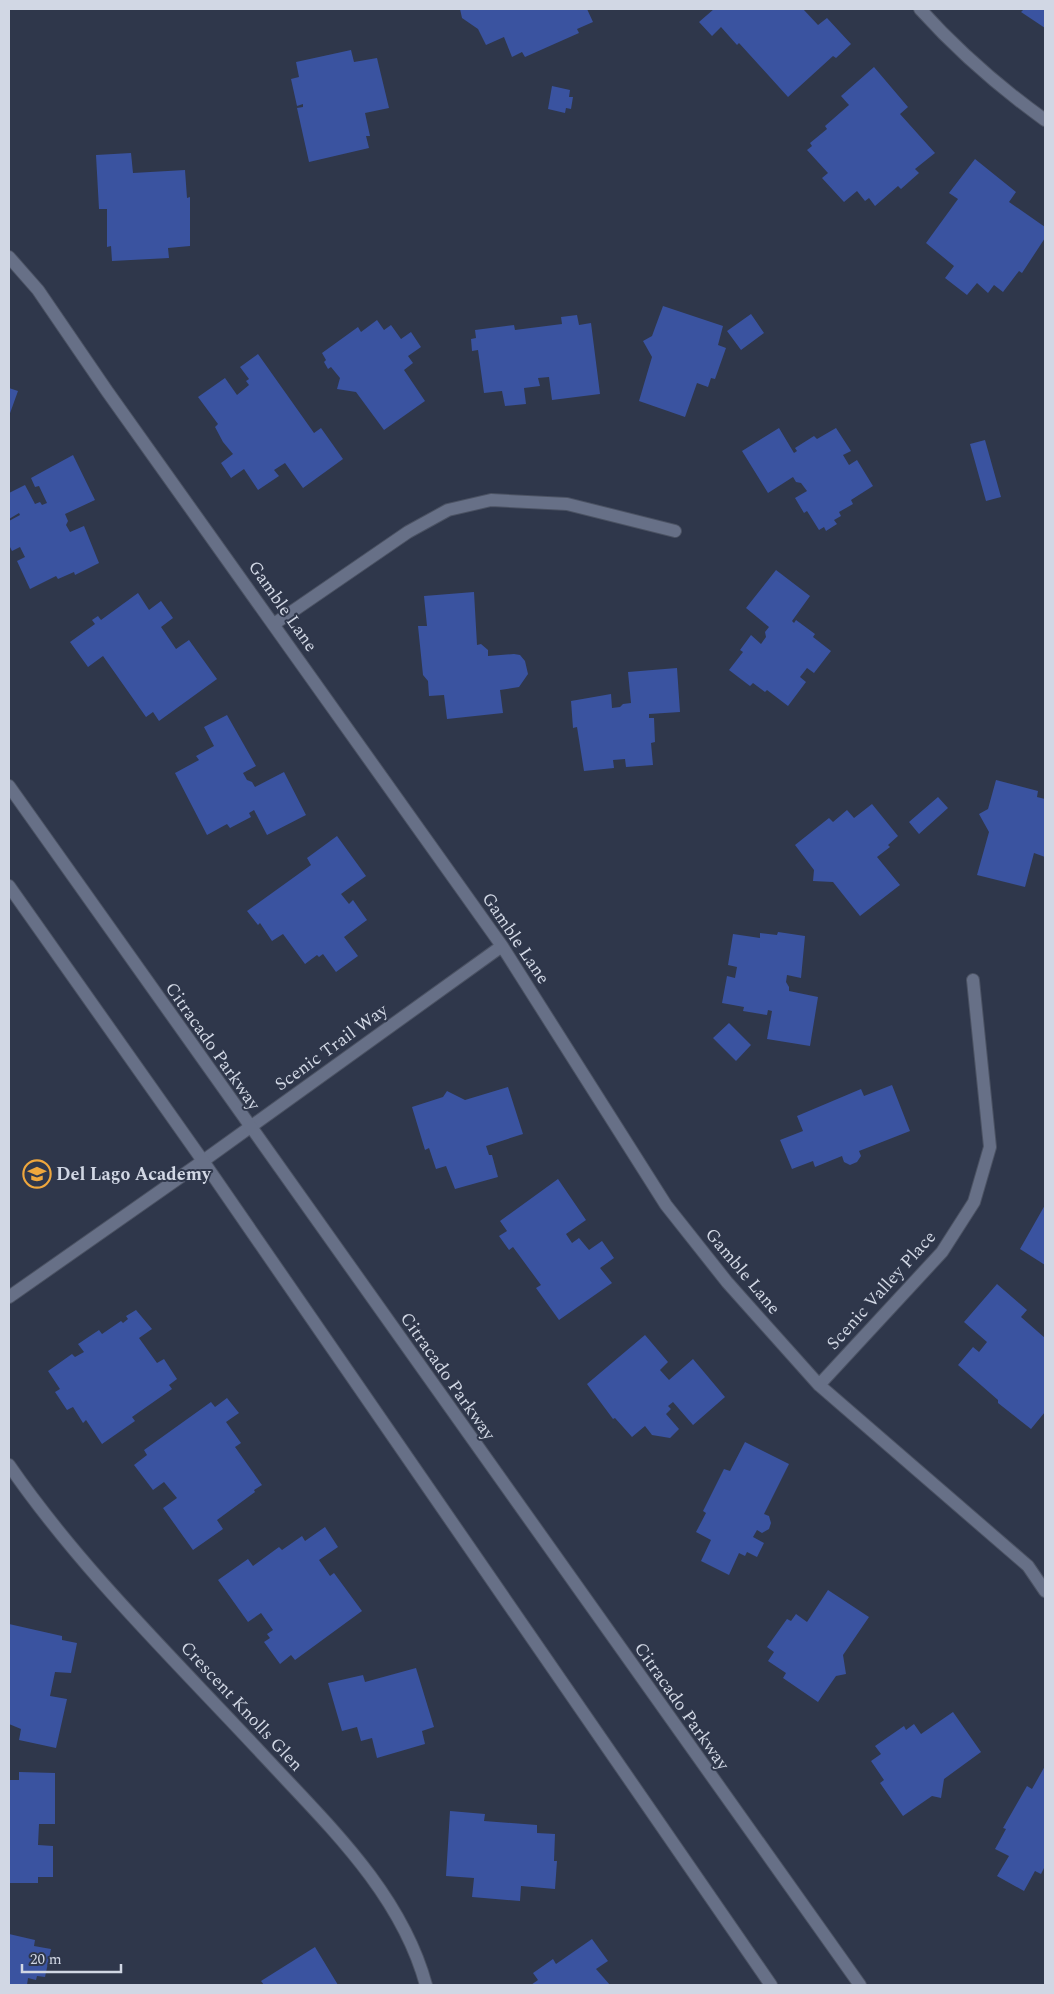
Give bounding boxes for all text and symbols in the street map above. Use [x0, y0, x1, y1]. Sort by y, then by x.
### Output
street label: Gamble Lane [241, 555, 324, 657]
street label: Gamble Lane [475, 887, 556, 990]
street label: Citracado Parkway [158, 977, 268, 1117]
street label: Scenic Trail Way [269, 996, 395, 1098]
school or university icon: Del Lago Academy [22, 1159, 52, 1189]
place label: Del Lago Academy [56, 1161, 212, 1188]
street label: Gamble Lane [698, 1222, 787, 1321]
street label: Scenic Valley Place [820, 1224, 943, 1356]
street label: Citracado Parkway [393, 1307, 503, 1447]
street label: Crescent Knolls Glen [174, 1635, 309, 1778]
street label: Citracado Parkway [627, 1637, 737, 1777]
scale bar [22, 1942, 121, 1974]
text: 20 m [30, 1948, 62, 1971]

